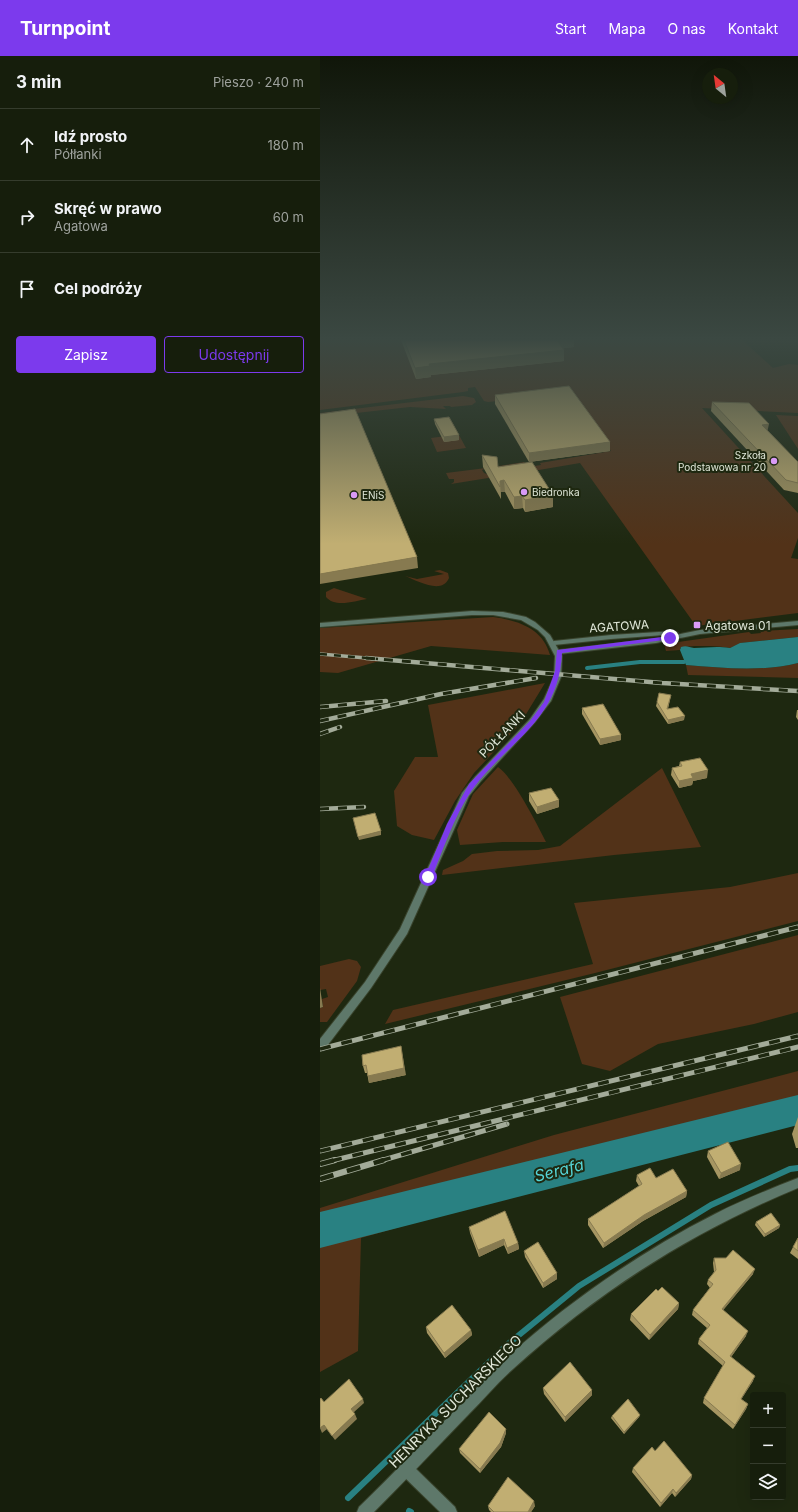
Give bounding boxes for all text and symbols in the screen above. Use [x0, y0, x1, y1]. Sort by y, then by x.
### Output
text: Turnpoint [20, 17, 110, 40]
text: Start [555, 20, 586, 37]
text: Mapa [608, 20, 646, 37]
text: O nas [668, 20, 706, 37]
text: Kontakt [728, 20, 778, 37]
north arrow [702, 68, 738, 104]
text: 3 min [16, 72, 62, 92]
text: Pieszo · 240 m [213, 74, 304, 90]
text: Idź prosto [54, 127, 127, 146]
icon: ahead [16, 134, 38, 156]
text: 180 m [267, 137, 304, 153]
text: Półłanki [54, 146, 102, 162]
text: Skręć w prawo [54, 199, 162, 218]
icon: right [16, 206, 38, 228]
text: 60 m [273, 209, 304, 225]
text: Agatowa [54, 218, 108, 234]
icon: arrive [16, 278, 38, 300]
text: Cel podróży [54, 279, 142, 298]
button: Zapisz [16, 336, 156, 373]
button: Udostępnij [164, 336, 304, 373]
place label: Szkoła Podstawowa nr 20 [678, 449, 766, 473]
marker: Szkoła Podstawowa nr 20 [769, 456, 779, 466]
place label: Biedronka [532, 486, 580, 498]
marker: Biedronka [519, 487, 529, 497]
place label: ENiS [362, 489, 384, 501]
marker: ENiS [349, 490, 359, 500]
street label: AGATOWA [589, 616, 649, 636]
place label: Agatowa 01 [705, 618, 771, 633]
marker: Agatowa 01 [692, 620, 702, 630]
route end [661, 629, 679, 647]
street label: PÓŁŁANKI [476, 707, 528, 761]
route start [419, 868, 437, 886]
water label: Serafa [532, 1154, 586, 1186]
street label: HENRYKA SUCHARSKIEGO [385, 1331, 525, 1471]
map controls [750, 1392, 786, 1500]
button: + [750, 1392, 786, 1428]
button: − [750, 1428, 786, 1464]
button: layers [750, 1464, 786, 1500]

